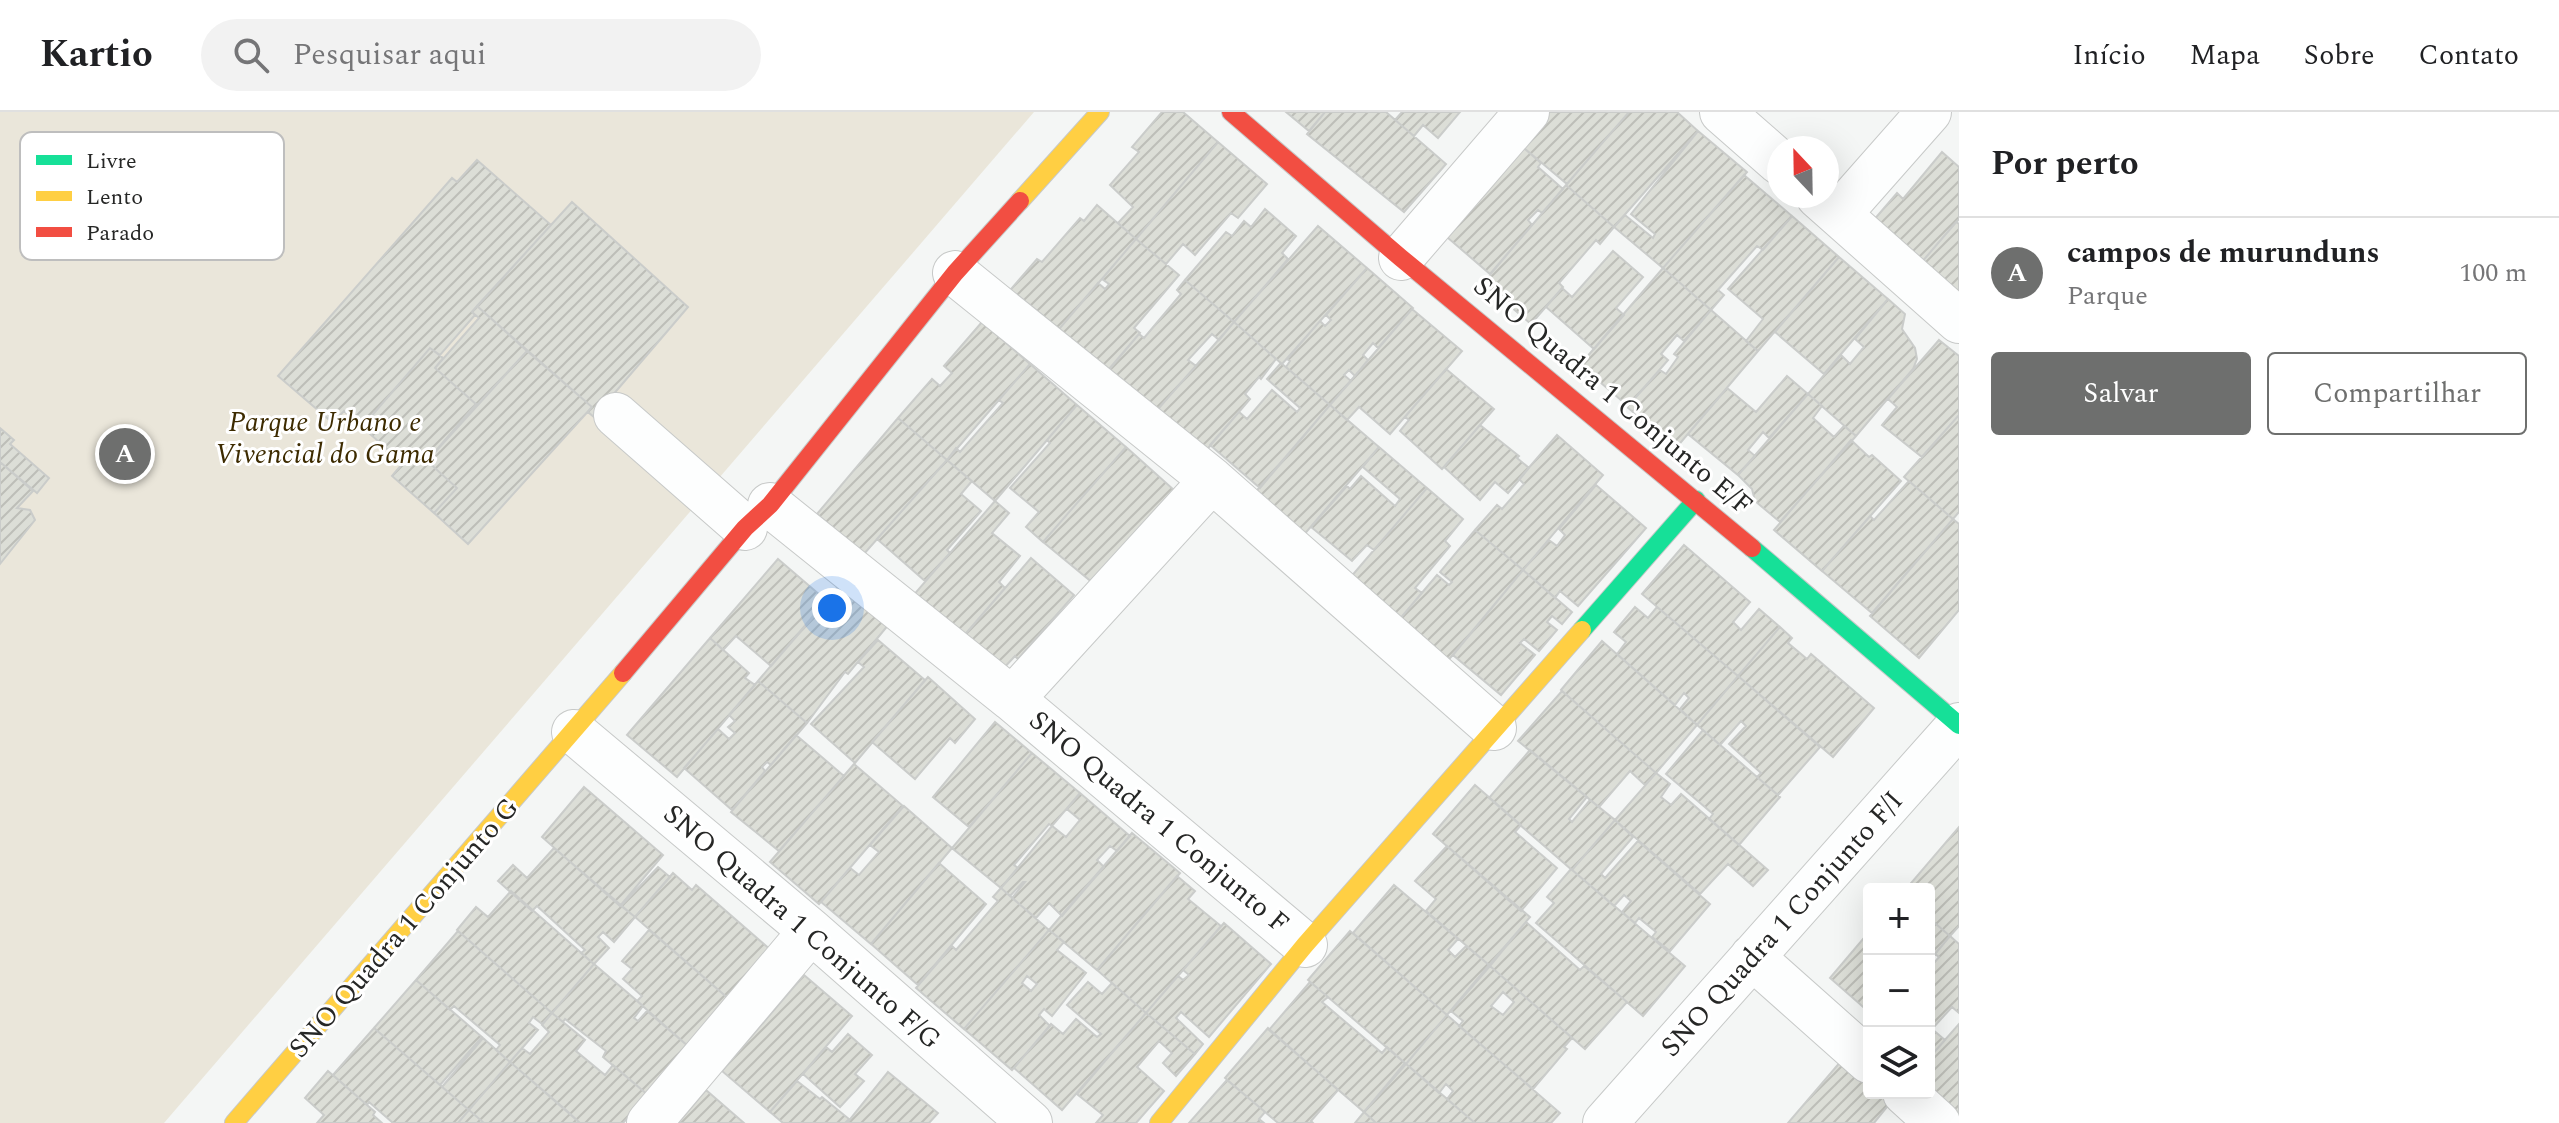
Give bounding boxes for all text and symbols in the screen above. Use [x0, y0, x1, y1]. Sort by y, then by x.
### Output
search box [201, 19, 761, 91]
text: Kartio [40, 26, 153, 84]
text: Pesquisar aqui [293, 32, 486, 78]
icon: search [229, 33, 273, 77]
text: Início [2072, 34, 2146, 77]
text: Mapa [2190, 34, 2260, 77]
text: Sobre [2304, 34, 2375, 77]
text: Contato [2419, 34, 2519, 77]
legend [20, 132, 284, 260]
north arrow [1767, 136, 1839, 208]
text: Por perto [1991, 138, 2139, 190]
text: Livre [86, 145, 137, 178]
text: Lento [86, 181, 143, 214]
text: Parado [86, 217, 154, 250]
text: campos de murunduns [2067, 230, 2380, 276]
text: A [2007, 253, 2027, 293]
text: 100 m [2459, 253, 2527, 293]
street label: SNO Quadra 1 Conjunto E/F [1463, 266, 1763, 526]
text: Parque [2067, 276, 2148, 316]
button: Salvar [1991, 352, 2251, 435]
button: Compartilhar [2267, 352, 2527, 435]
park label: Parque Urbano e Vivencial do Gama [215, 401, 435, 476]
pin: A [99, 424, 151, 484]
your location [812, 588, 852, 628]
street label: SNO Quadra 1 Conjunto F [1019, 700, 1299, 944]
street label: SNO Quadra 1 Conjunto F/I [1650, 781, 1914, 1067]
street label: SNO Quadra 1 Conjunto G [278, 788, 530, 1068]
street label: SNO Quadra 1 Conjunto F/G [653, 794, 951, 1060]
map controls [1863, 883, 1935, 1099]
button: + [1863, 883, 1935, 955]
button: − [1863, 955, 1935, 1027]
button: layers [1863, 1027, 1935, 1099]

